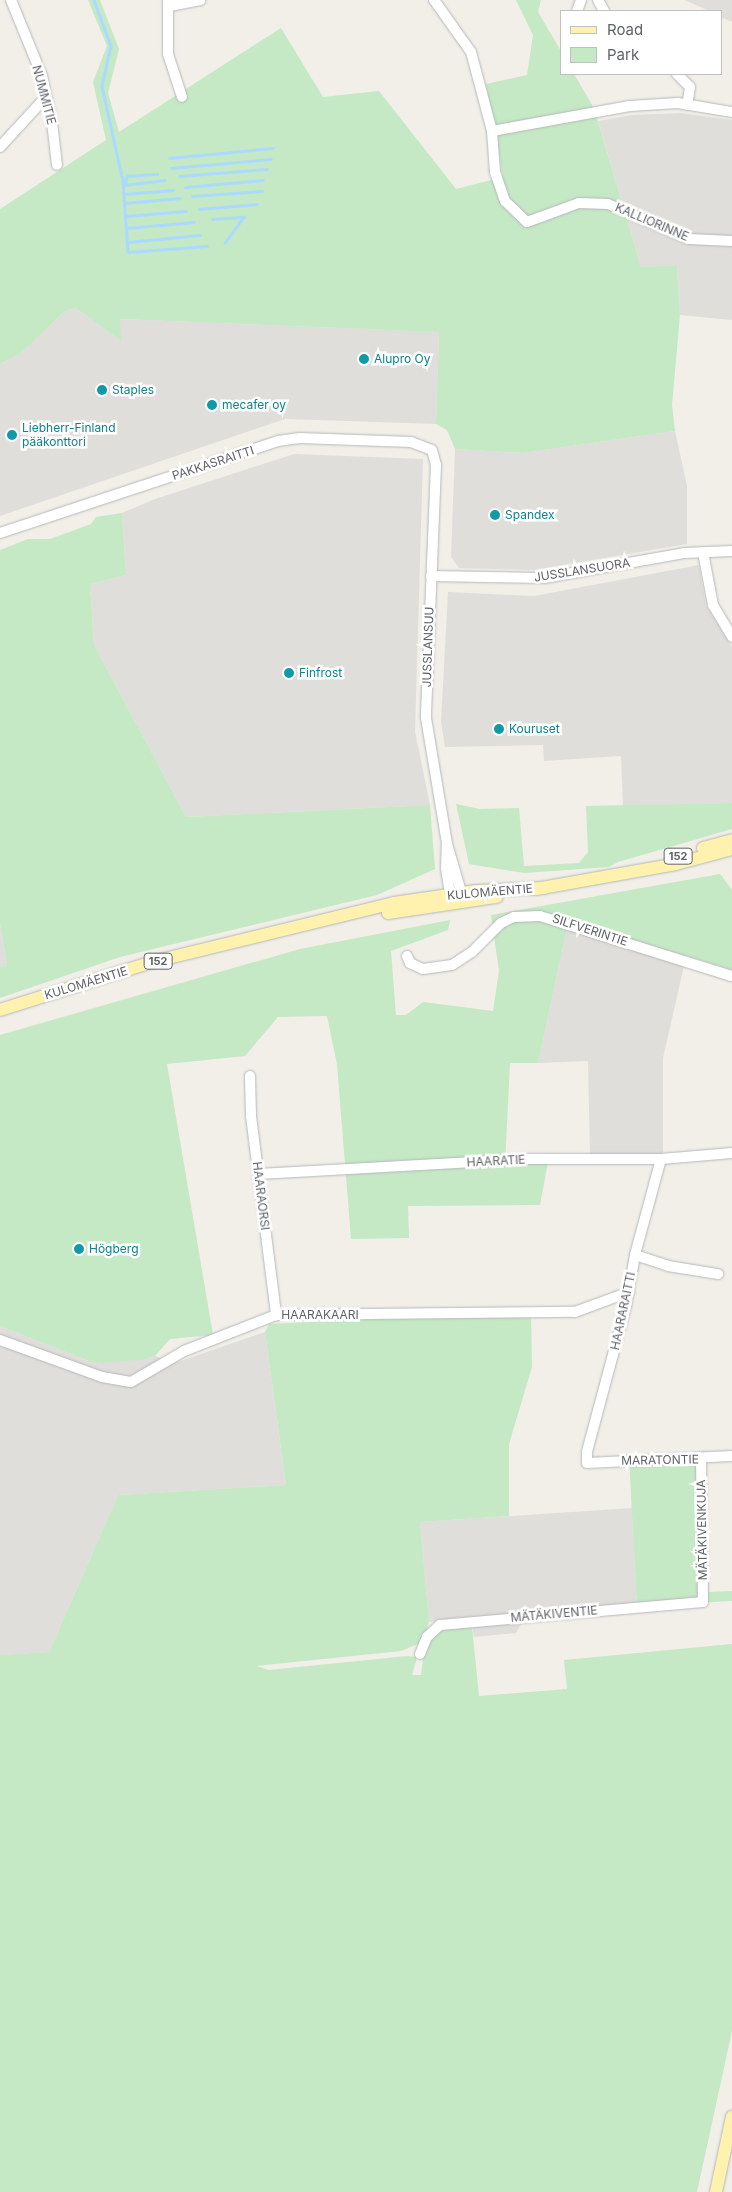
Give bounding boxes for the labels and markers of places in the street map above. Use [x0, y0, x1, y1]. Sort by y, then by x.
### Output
place label: Alupro Oy [374, 352, 430, 366]
marker: Alupro Oy [358, 353, 370, 365]
place label: Staples [112, 383, 154, 397]
marker: Staples [96, 384, 108, 396]
place label: mecafer oy [222, 398, 286, 412]
marker: mecafer oy [206, 399, 218, 411]
place label: Liebherr-Finland pääkonttori [22, 421, 116, 449]
marker: Liebherr-Finland pääkonttori [6, 429, 18, 441]
place label: Spandex [505, 508, 555, 522]
marker: Spandex [489, 509, 501, 521]
place label: Finfrost [299, 666, 342, 680]
marker: Finfrost [283, 667, 295, 679]
place label: Kouruset [509, 722, 560, 736]
marker: Kouruset [493, 723, 505, 735]
place label: Högberg [89, 1242, 138, 1256]
marker: Högberg [73, 1243, 85, 1255]

